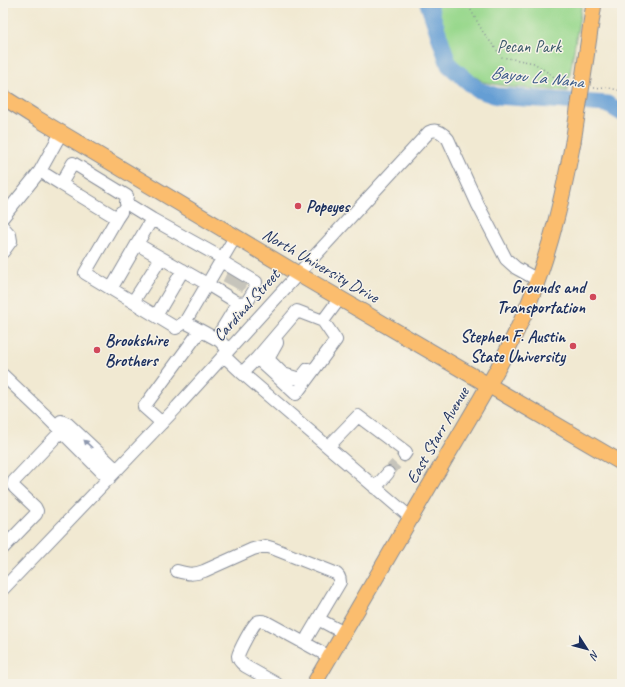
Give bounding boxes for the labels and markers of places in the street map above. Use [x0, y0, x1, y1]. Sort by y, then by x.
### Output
place label: Popeyes [306, 196, 351, 217]
marker: Popeyes [293, 201, 303, 211]
place label: Grounds and Transportation [497, 277, 588, 318]
marker: Grounds and Transportation [588, 292, 598, 302]
place label: Stephen F. Austin State University [460, 326, 566, 367]
place label: Brookshire Brothers [105, 330, 170, 371]
marker: Stephen F. Austin State University [568, 341, 578, 351]
marker: Brookshire Brothers [92, 345, 102, 355]

